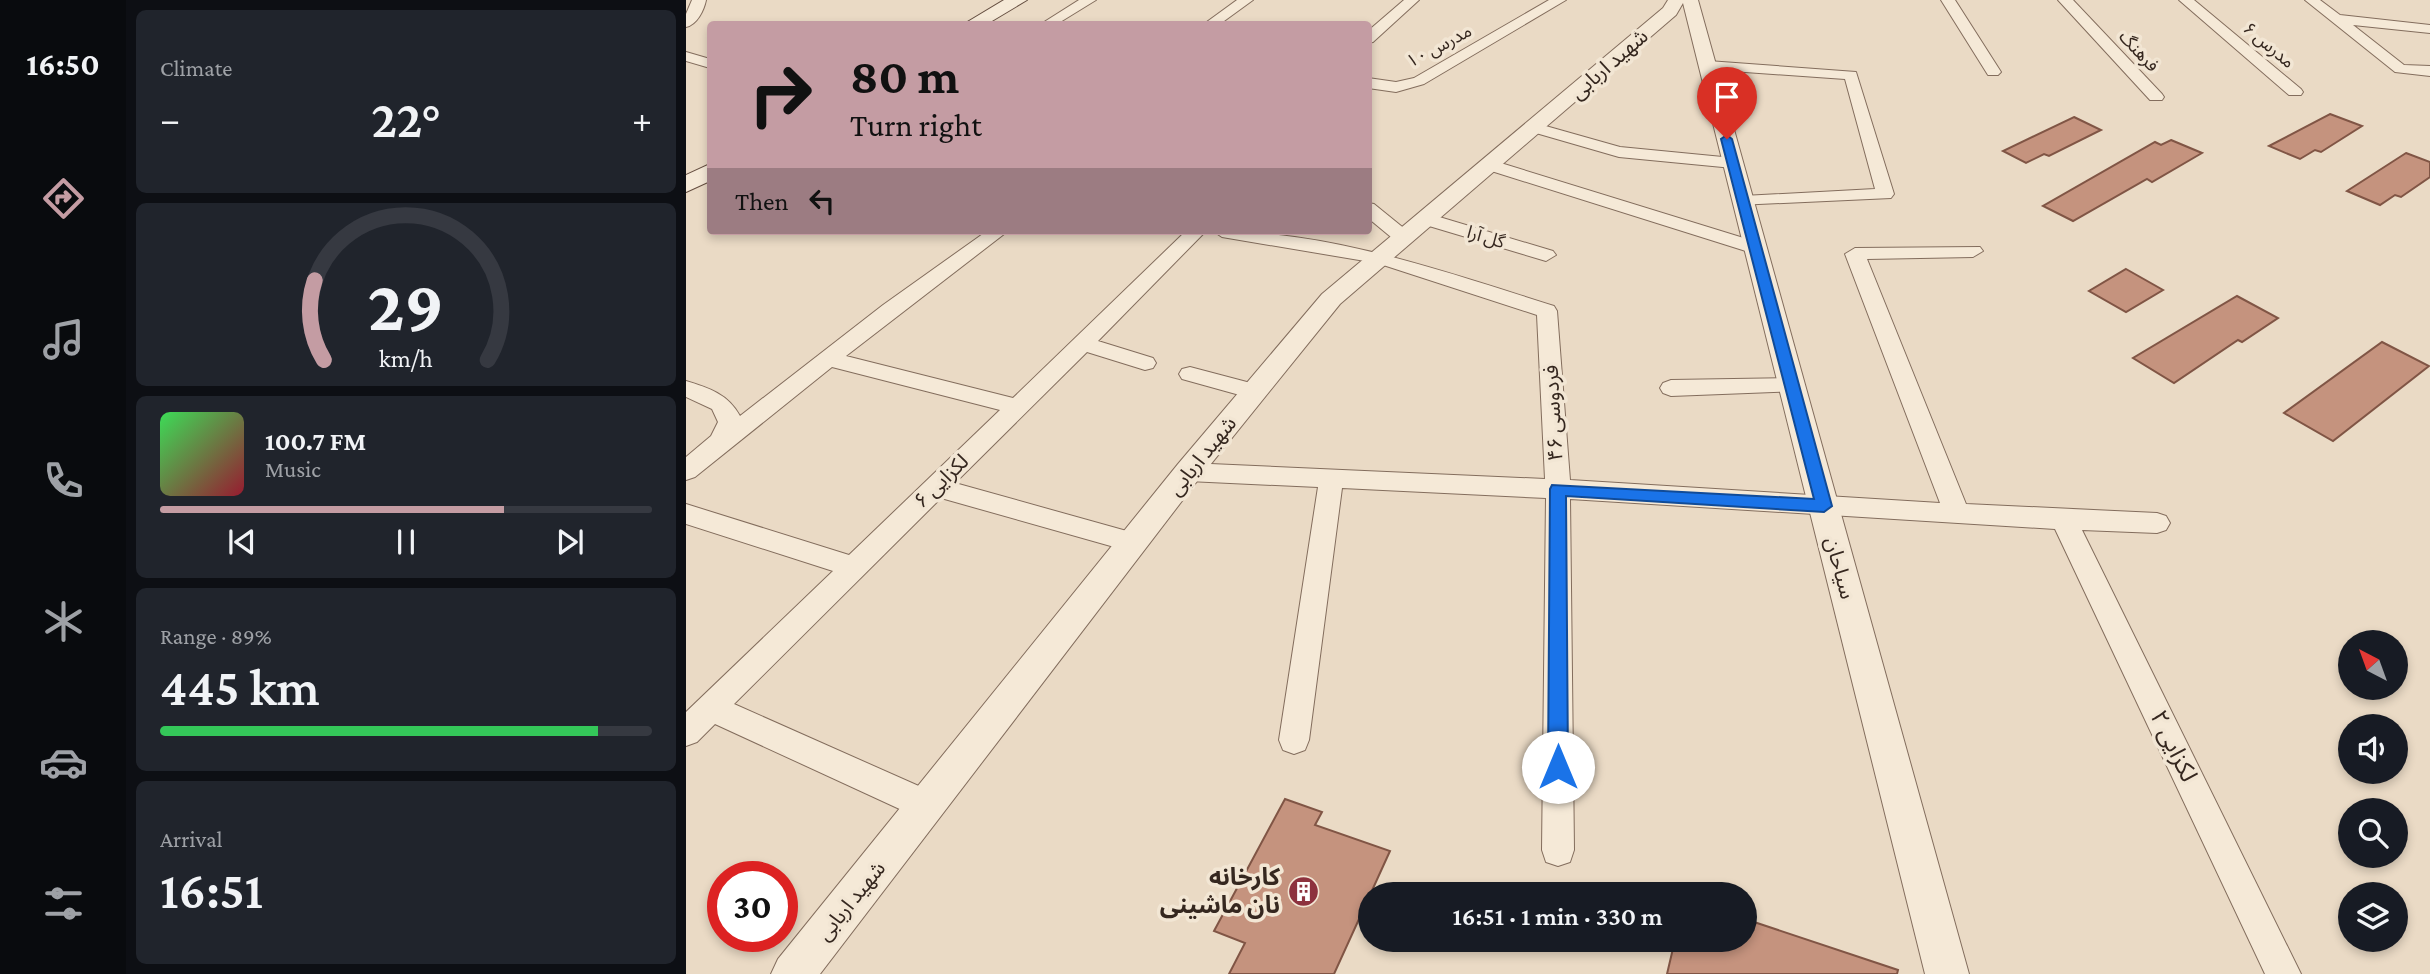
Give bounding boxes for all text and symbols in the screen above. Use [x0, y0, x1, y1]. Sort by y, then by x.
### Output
street label: مدرس ۶ [2239, 18, 2299, 73]
street label: مدرس ۱۰ [1403, 21, 1475, 72]
street label: شهید اربابی [1565, 24, 1653, 104]
street label: فرهنگ [2114, 26, 2163, 76]
text: 16:50 [26, 46, 100, 82]
icon: right [735, 49, 826, 140]
text: 80 m [850, 49, 959, 104]
text: Climate [160, 55, 232, 81]
pin [1697, 67, 1757, 139]
icon: arrive [1708, 78, 1746, 116]
text: 22° [371, 90, 441, 148]
text: − [160, 98, 180, 140]
text: + [632, 98, 652, 140]
text: Turn right [850, 107, 982, 143]
icon: directions [39, 174, 88, 223]
icon: left [803, 182, 841, 220]
text: Then [735, 187, 789, 216]
street label: گل آرا [1464, 222, 1508, 253]
text: 29 [368, 266, 444, 347]
icon: music [39, 315, 88, 364]
text: km/h [379, 345, 433, 372]
street label: فردوسی ۴۶ [1538, 364, 1568, 462]
street label: شهید اربابی [1163, 412, 1241, 500]
text: 100.7 FM [265, 427, 366, 456]
street label: لکزایی ۶ [909, 449, 973, 513]
icon: phone [39, 456, 88, 505]
text: Music [265, 456, 321, 482]
icon: previous [223, 523, 261, 561]
icon: pause [387, 523, 425, 561]
icon: next [551, 523, 589, 561]
street label: سیاحان [1820, 534, 1860, 602]
icon: climate [39, 597, 88, 646]
text: Range · 89% [160, 623, 272, 649]
north arrow [2338, 630, 2408, 700]
map controls [2338, 630, 2408, 952]
text: 445 km [160, 658, 320, 716]
street label: لکزایی ۲ [2145, 706, 2203, 786]
button: sound [2338, 714, 2408, 784]
position arrow [1521, 730, 1595, 804]
icon: car [39, 738, 88, 787]
button: search [2338, 798, 2408, 868]
text: Arrival [160, 826, 223, 852]
street label: شهید اربابی [812, 857, 890, 945]
text: 16:51 [160, 861, 263, 919]
speed limit sign: 30 [707, 861, 798, 952]
place label: کارخانه نان ماشینی [1160, 863, 1281, 919]
building icon: کارخانه نان ماشینی [1286, 874, 1320, 908]
icon: filters [39, 879, 88, 928]
button: layers [2338, 882, 2408, 952]
text: 16:51 · 1 min · 330 m [1452, 902, 1663, 931]

